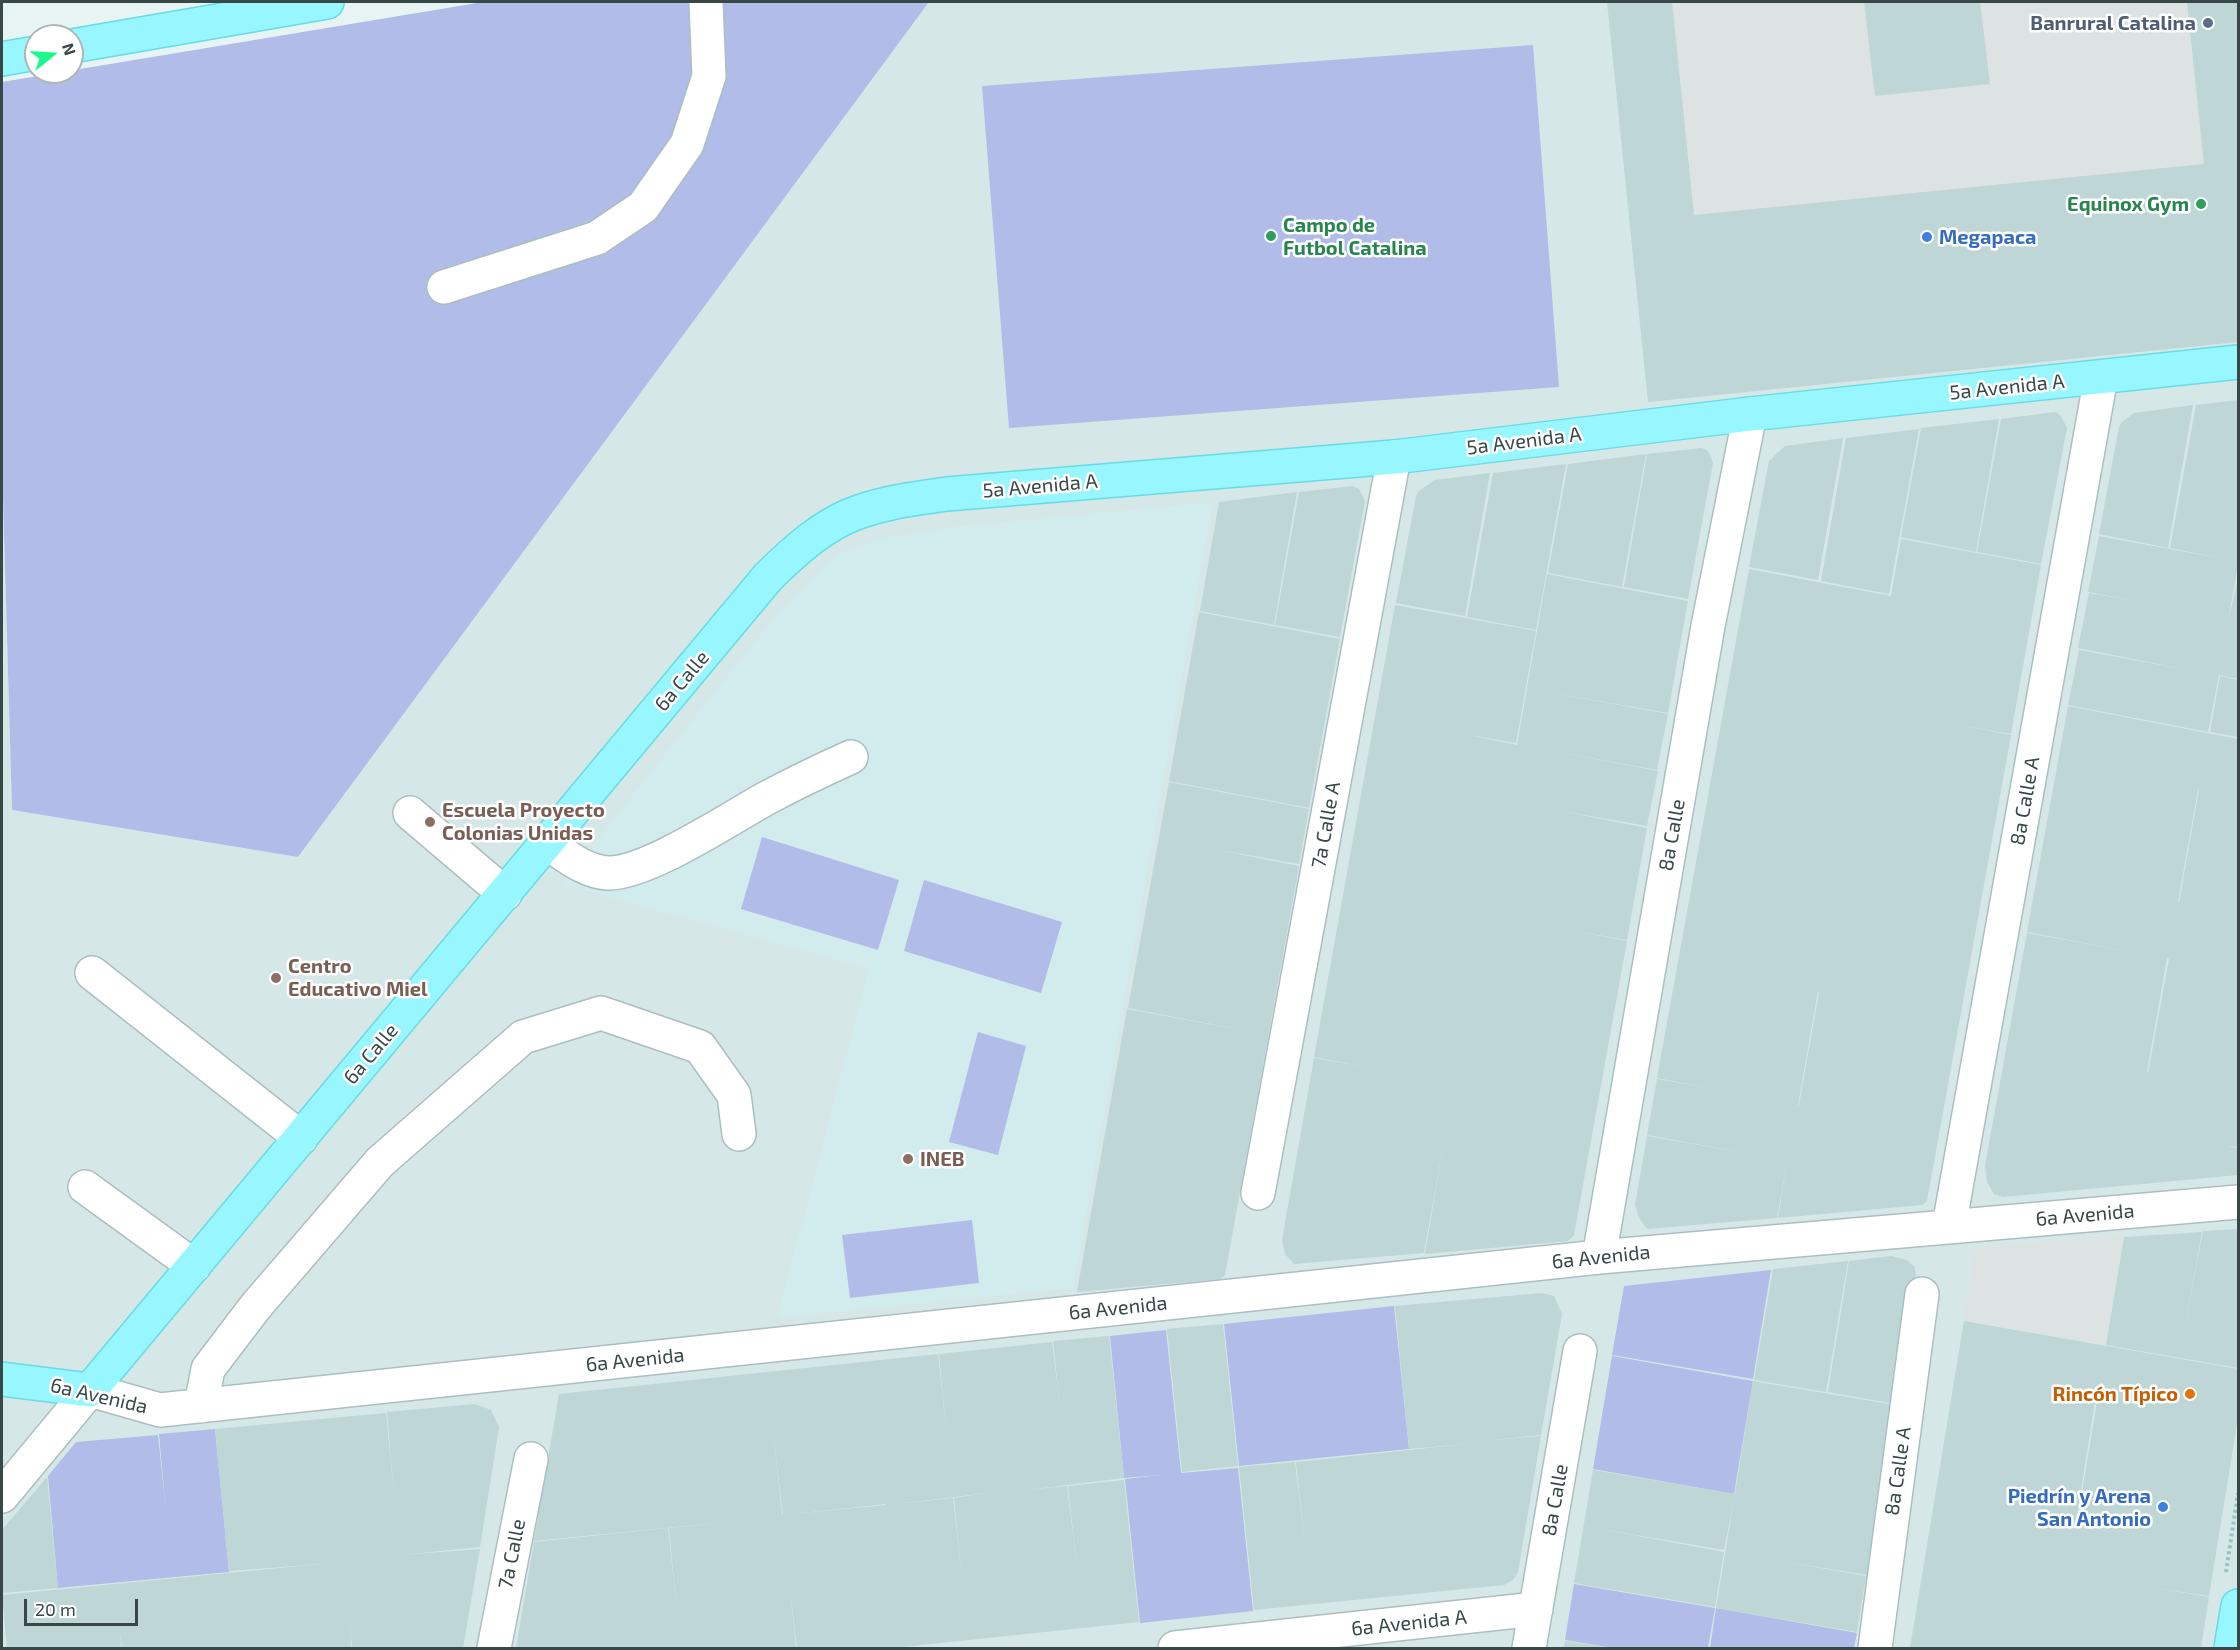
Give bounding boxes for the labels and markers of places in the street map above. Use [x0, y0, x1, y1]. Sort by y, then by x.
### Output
place label: Banrural Catalina [2030, 11, 2196, 35]
marker: Banrural Catalina [2201, 16, 2215, 30]
place label: Equinox Gym [2067, 192, 2189, 216]
marker: Equinox Gym [2194, 197, 2208, 211]
place label: Campo de Futbol Catalina [1283, 213, 1427, 260]
place label: Megapaca [1939, 225, 2036, 249]
marker: Campo de Futbol Catalina [1264, 229, 1278, 243]
marker: Megapaca [1920, 230, 1934, 244]
place label: Escuela Proyecto Colonias Unidas [442, 798, 605, 845]
marker: Escuela Proyecto Colonias Unidas [423, 815, 437, 829]
place label: Centro Educativo Miel [288, 954, 428, 1001]
marker: Centro Educativo Miel [269, 971, 283, 985]
place label: INEB [920, 1147, 965, 1171]
marker: INEB [901, 1152, 915, 1166]
place label: Rincón Típico [2052, 1382, 2178, 1406]
marker: Rincón Típico [2183, 1387, 2197, 1401]
place label: Piedrín y Arena San Antonio [2008, 1484, 2151, 1531]
marker: Piedrín y Arena San Antonio [2156, 1500, 2170, 1514]

